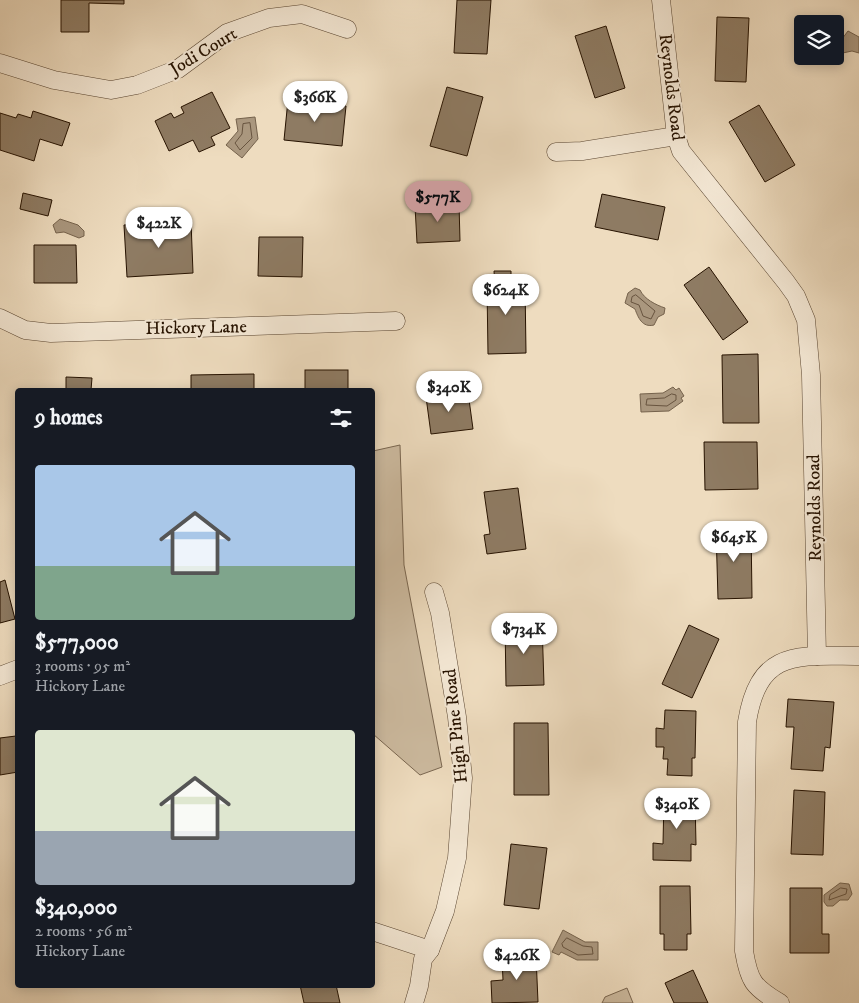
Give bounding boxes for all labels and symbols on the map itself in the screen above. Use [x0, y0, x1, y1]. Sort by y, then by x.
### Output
street label: Jodi Court [164, 23, 241, 82]
street label: Reynolds Road [654, 32, 688, 142]
pin: $366K [280, 80, 350, 123]
pin: $577K [403, 180, 473, 223]
pin: $422K [124, 206, 194, 249]
pin: $624K [471, 274, 541, 316]
street label: Hickory Lane [145, 316, 247, 340]
pin: $340K [414, 370, 484, 413]
street label: Reynolds Road [803, 454, 827, 562]
pin: $645K [699, 520, 769, 563]
pin: $734K [489, 612, 559, 655]
street label: High Pine Road [439, 668, 473, 784]
pin: $340K [642, 788, 712, 830]
pin: $426K [482, 938, 552, 981]

